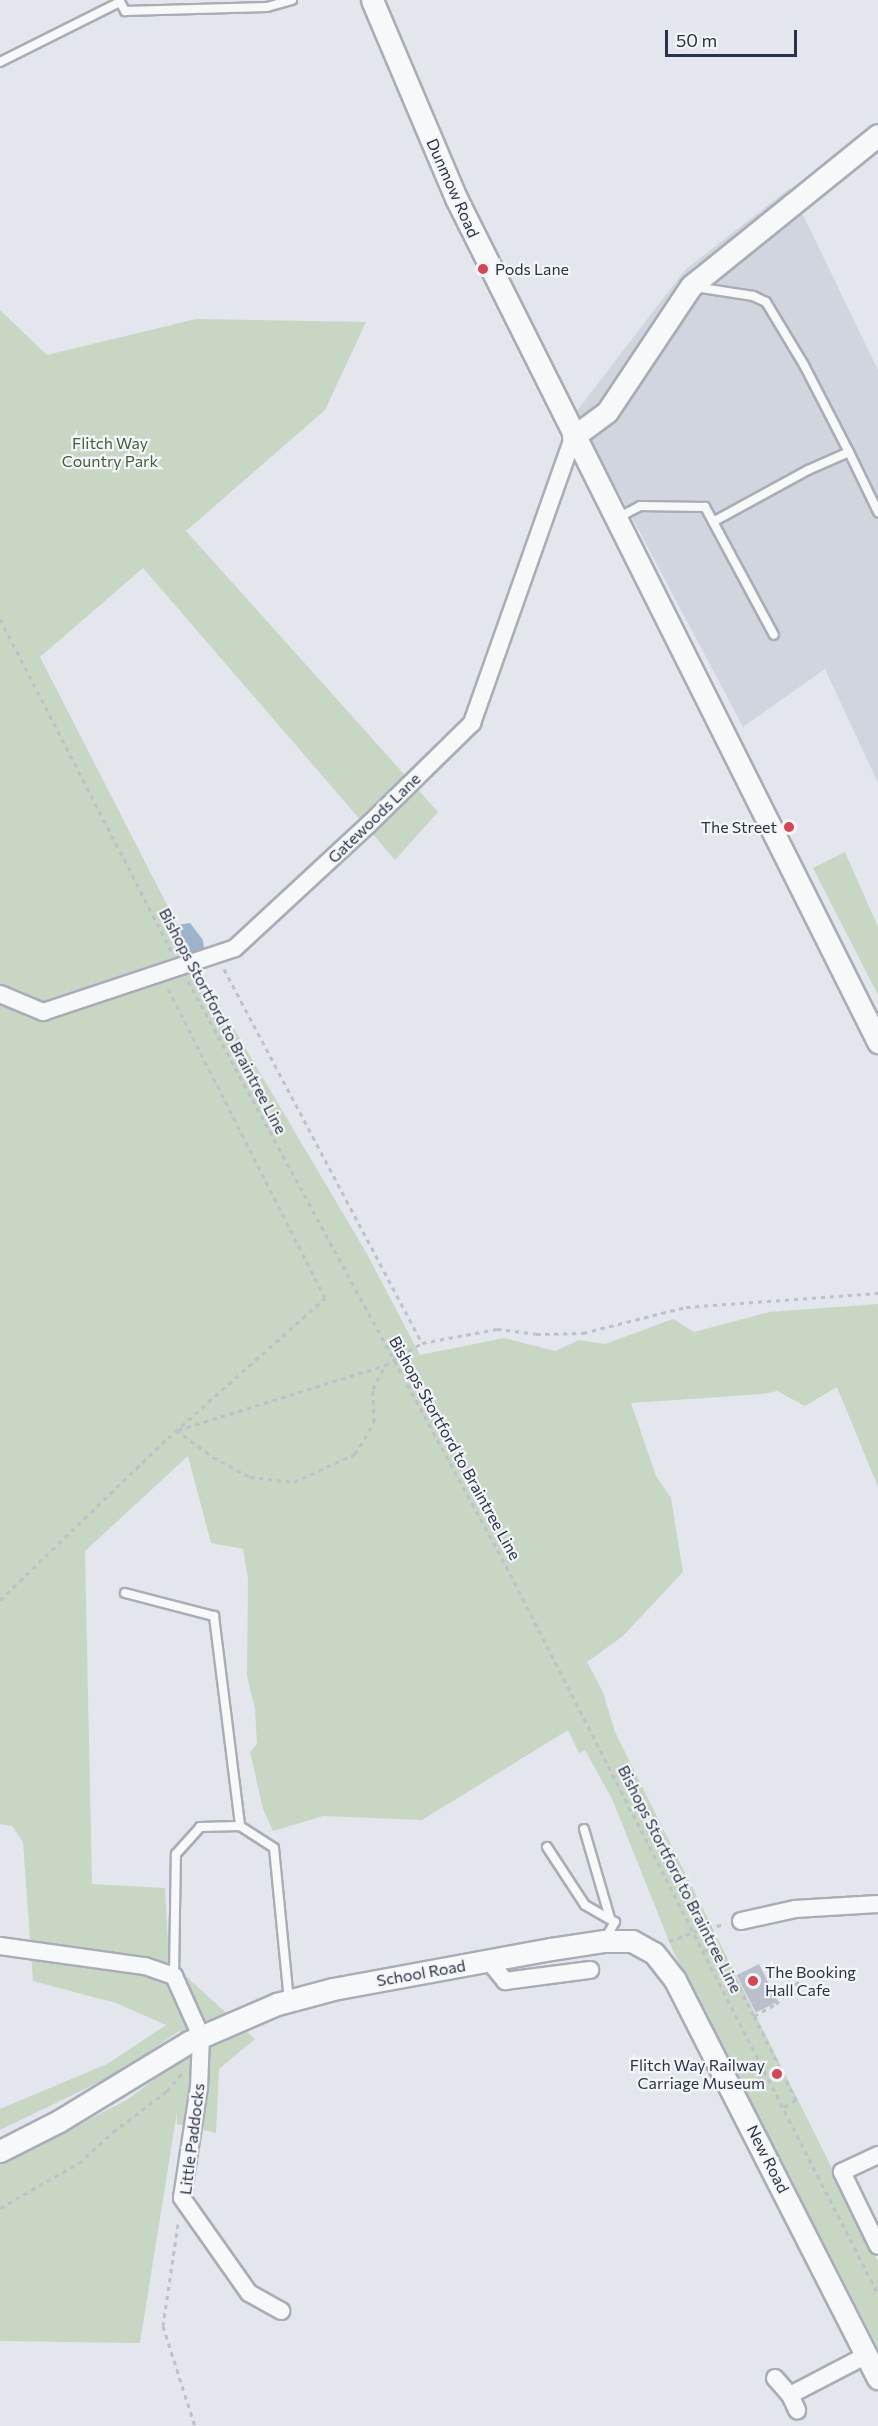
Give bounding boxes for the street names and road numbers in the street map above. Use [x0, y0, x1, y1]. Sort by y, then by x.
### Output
street label: Dunmow Road [423, 136, 483, 240]
street label: Gatewoods Lane [324, 769, 424, 867]
street label: Bishops Stortford to Braintree Line [155, 905, 291, 1137]
street label: Bishops Stortford to Braintree Line [385, 1333, 525, 1563]
street label: Bishops Stortford to Braintree Line [614, 1762, 746, 1996]
street label: School Road [375, 1956, 467, 1990]
street label: Little Paddocks [176, 2082, 208, 2196]
street label: New Road [743, 2122, 793, 2196]

